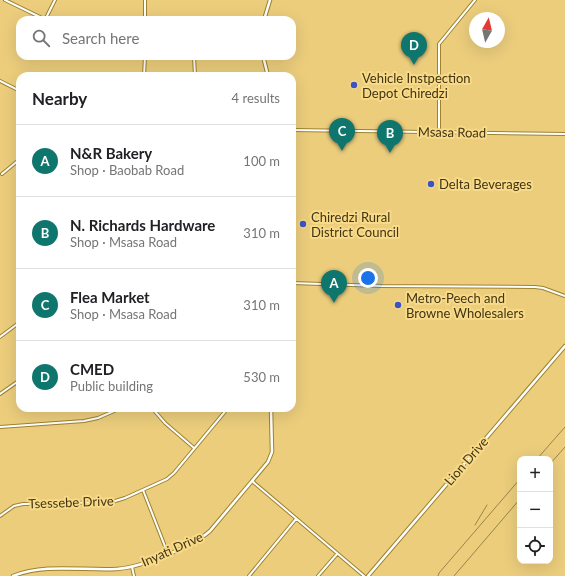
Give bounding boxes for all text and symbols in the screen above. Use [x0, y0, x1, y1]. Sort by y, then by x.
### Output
north arrow [469, 12, 505, 48]
search box [16, 16, 296, 60]
icon: search [30, 27, 52, 49]
text: Search here [62, 29, 139, 47]
pin: D [401, 32, 427, 65]
place label: Vehicle Instpection Depot Chiredzi [362, 70, 471, 101]
marker: Vehicle Instpection Depot Chiredzi [349, 80, 359, 90]
text: Nearby [32, 88, 87, 109]
text: 4 results [232, 90, 280, 106]
pin: C [329, 118, 355, 151]
pin: B [377, 120, 403, 153]
street label: Msasa Road [418, 123, 486, 141]
text: N&R Bakery [70, 144, 152, 162]
text: A [40, 153, 50, 169]
text: 100 m [243, 153, 280, 169]
text: Shop · Baobab Road [70, 162, 184, 178]
place label: Delta Beverages [439, 176, 532, 192]
marker: Delta Beverages [426, 179, 436, 189]
place label: Chiredzi Rural District Council [311, 209, 399, 240]
text: N. Richards Hardware [70, 216, 215, 234]
marker: Chiredzi Rural District Council [298, 219, 308, 229]
text: B [41, 225, 49, 241]
text: 310 m [243, 225, 280, 241]
text: Shop · Msasa Road [70, 234, 177, 250]
your location [358, 268, 378, 288]
pin: A [321, 270, 347, 303]
text: Flea Market [70, 288, 150, 306]
place label: Metro-Peech and Browne Wholesalers [406, 290, 524, 321]
text: C [41, 297, 49, 313]
text: 310 m [243, 297, 280, 313]
marker: Metro-Peech and Browne Wholesalers [393, 300, 403, 310]
text: Shop · Msasa Road [70, 306, 177, 322]
text: CMED [70, 360, 114, 378]
text: D [40, 369, 50, 385]
text: 530 m [243, 369, 280, 385]
text: Public building [70, 378, 153, 394]
street label: Lion Drive [441, 433, 491, 488]
map controls [517, 456, 553, 564]
button: + [517, 456, 553, 492]
button: − [517, 492, 553, 528]
street label: Tsessebe Drive [28, 493, 114, 511]
street label: Inyati Drive [139, 528, 205, 570]
button: locate [517, 528, 553, 564]

